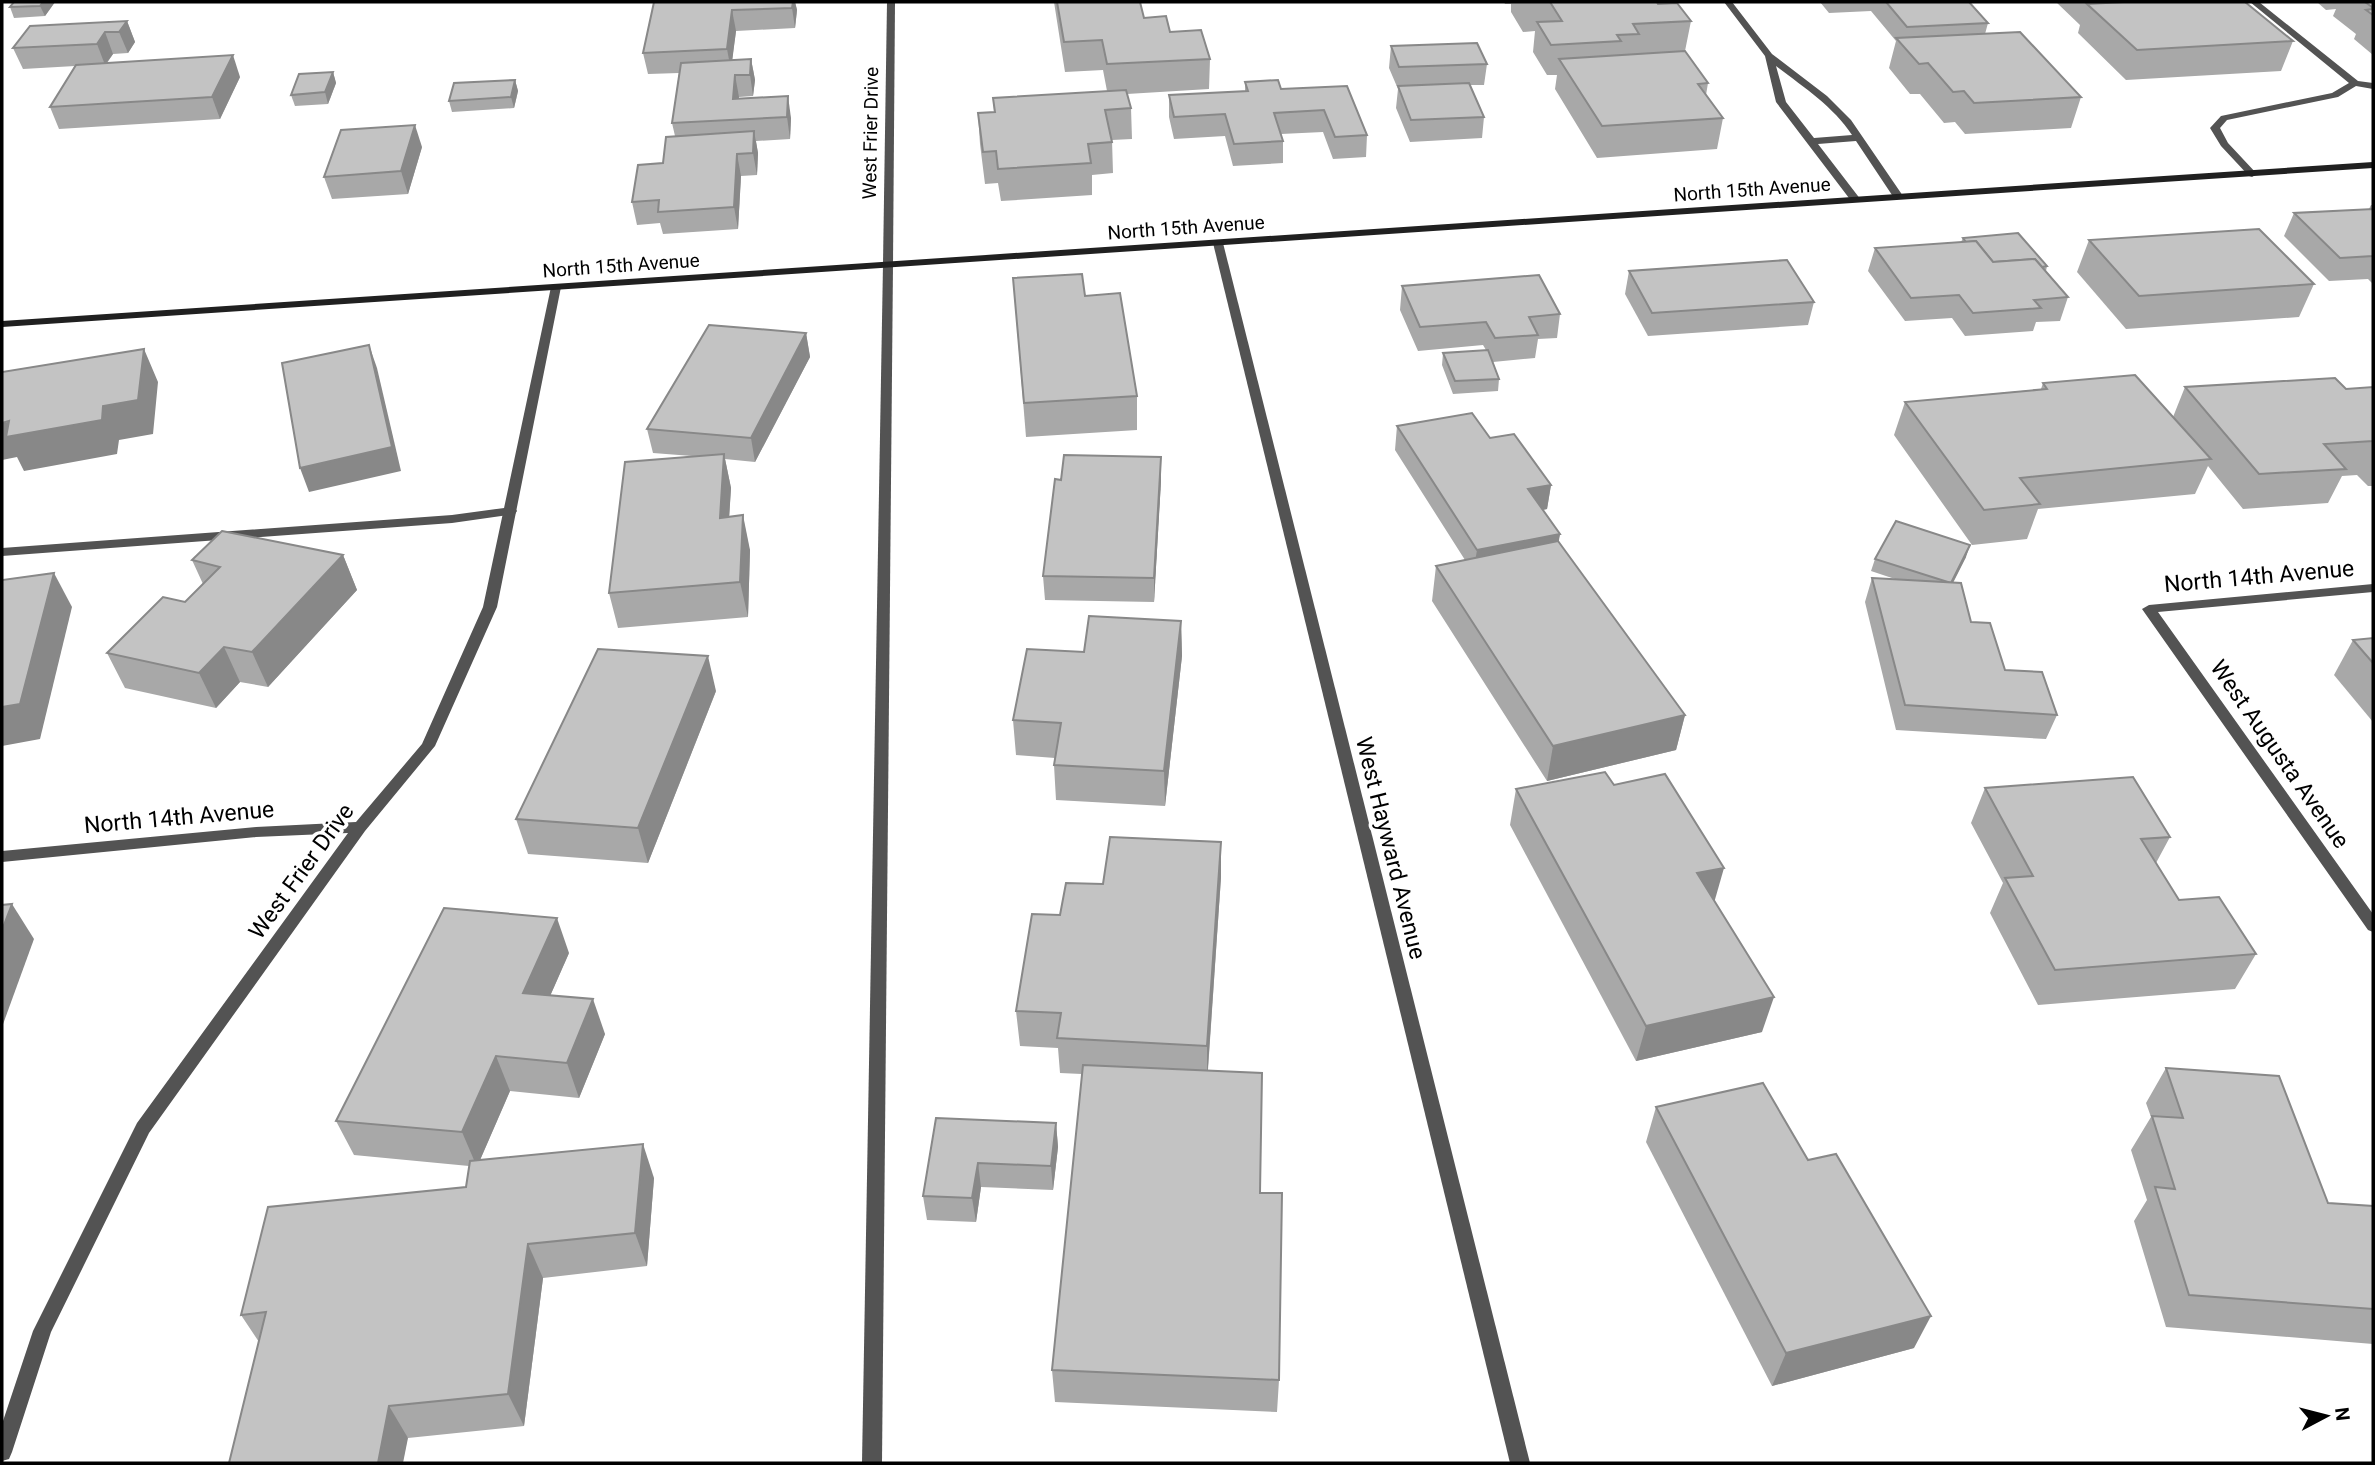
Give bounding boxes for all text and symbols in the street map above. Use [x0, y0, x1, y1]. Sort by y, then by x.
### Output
street label: West Frier Drive [858, 67, 883, 200]
street label: North 15th Avenue [1673, 173, 1831, 206]
street label: North 15th Avenue [1107, 211, 1265, 244]
street label: North 15th Avenue [542, 249, 700, 282]
street label: North 14th Avenue [2163, 555, 2355, 598]
street label: West Augusta Avenue [2204, 655, 2355, 854]
street label: West Hayward Avenue [1350, 734, 1431, 962]
street label: North 14th Avenue [83, 796, 275, 839]
street label: West Frier Drive [243, 798, 360, 944]
north arrow [2291, 1381, 2361, 1451]
text: N [2330, 1406, 2355, 1422]

